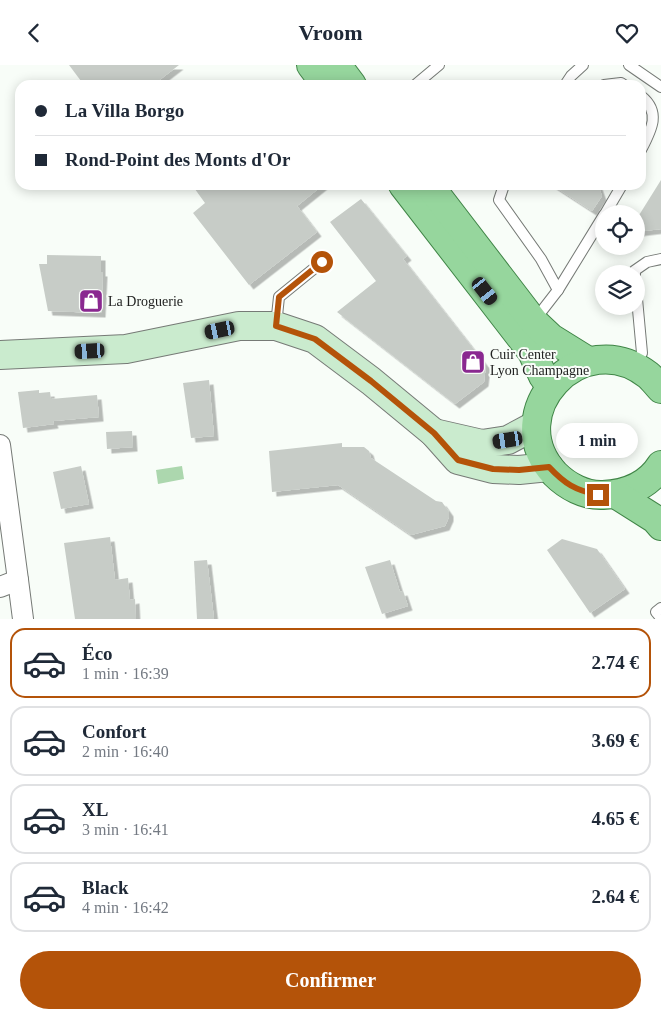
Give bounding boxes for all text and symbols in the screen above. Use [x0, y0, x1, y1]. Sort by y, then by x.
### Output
icon: back [20, 19, 48, 47]
icon: heart [613, 19, 641, 47]
text: Vroom [299, 20, 362, 45]
text: La Villa Borgo [65, 100, 184, 121]
text: Rond-Point des Monts d'Or [65, 149, 290, 170]
map controls [595, 205, 645, 315]
button: locate [595, 205, 645, 255]
route start [311, 251, 333, 273]
button: layers [595, 265, 645, 315]
car [469, 275, 500, 307]
shop icon: La Droguerie [78, 288, 104, 314]
place label: La Droguerie [108, 294, 183, 309]
car [203, 320, 236, 340]
car [74, 343, 105, 359]
place label: Cuir Center Lyon Champagne [490, 347, 589, 378]
shop icon: Cuir Center Lyon Champagne [460, 349, 486, 375]
callout: 1 min [557, 423, 639, 457]
car [492, 430, 523, 450]
text: 1 min [578, 432, 616, 449]
route end [587, 484, 609, 506]
icon: car [22, 641, 67, 686]
text: Éco [82, 643, 113, 664]
text: 2.74 € [592, 652, 639, 673]
text: 1 min · 16:39 [82, 665, 169, 682]
icon: car [22, 719, 67, 764]
text: Confort [82, 721, 146, 742]
text: 3.69 € [592, 730, 639, 751]
text: 2 min · 16:40 [82, 743, 169, 760]
icon: car [22, 797, 67, 842]
text: XL [82, 799, 108, 820]
text: 4.65 € [592, 808, 639, 829]
text: 3 min · 16:41 [82, 821, 169, 838]
icon: car [22, 875, 67, 920]
text: Black [82, 877, 128, 898]
text: 2.64 € [592, 886, 639, 907]
text: 4 min · 16:42 [82, 899, 169, 916]
button: Confirmer [20, 951, 641, 1009]

